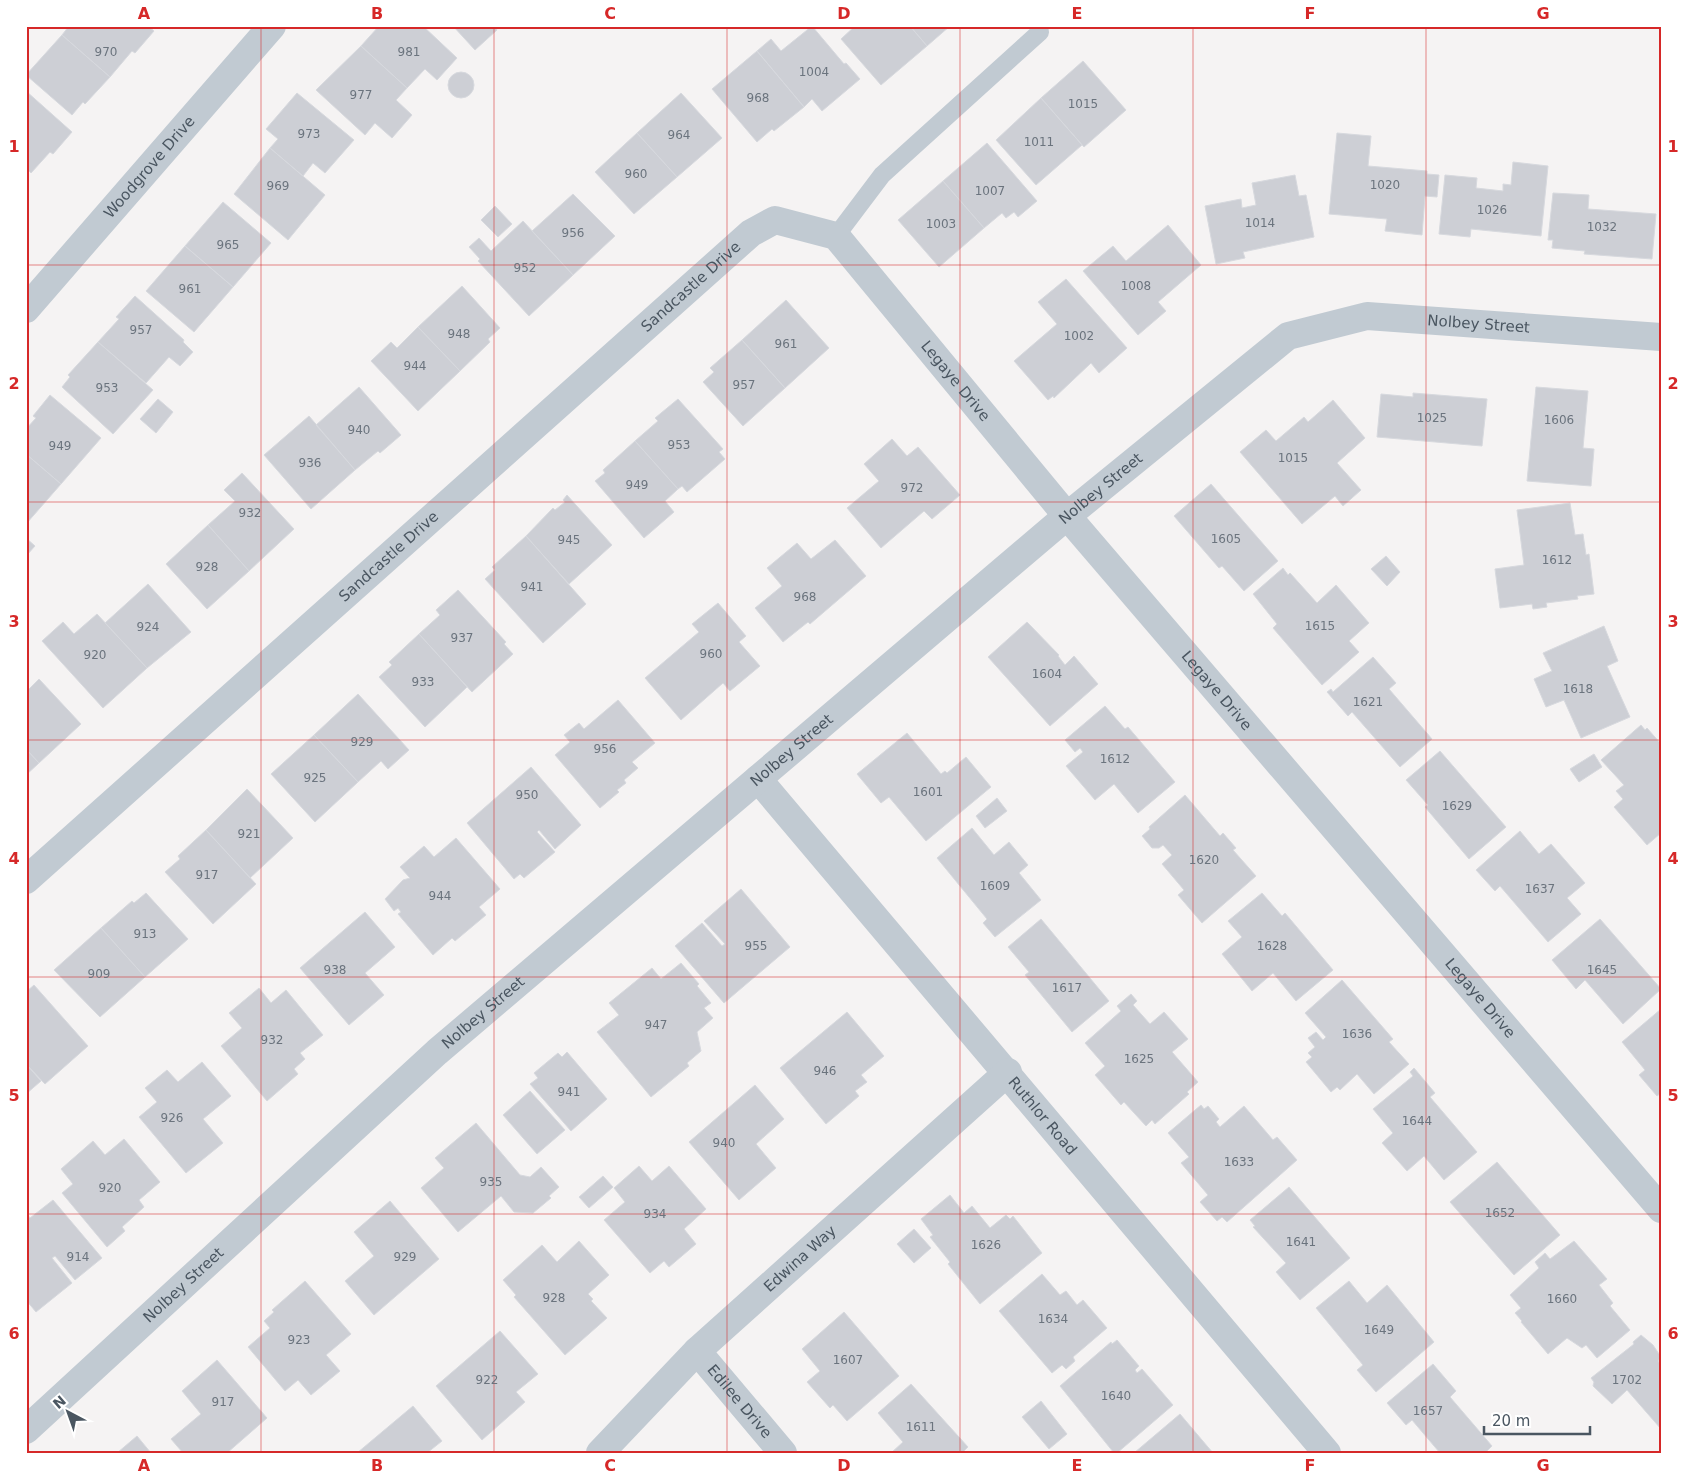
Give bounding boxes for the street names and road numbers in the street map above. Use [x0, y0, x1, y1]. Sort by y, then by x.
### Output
street label: Woodgrove Drive [100, 112, 199, 222]
street label: Sandcastle Drive [637, 238, 744, 336]
street label: Nolbey Street [1427, 311, 1531, 337]
street label: Legaye Drive [917, 337, 994, 425]
street label: Nolbey Street [1055, 449, 1146, 528]
street label: Sandcastle Drive [335, 507, 442, 605]
street label: Legaye Drive [1178, 647, 1256, 734]
street label: Nolbey Street [747, 710, 837, 790]
street label: Legaye Drive [1441, 955, 1519, 1042]
street label: Nolbey Street [438, 973, 528, 1053]
street label: Ruthlor Road [1004, 1073, 1081, 1159]
street label: Edwina Way [760, 1222, 840, 1296]
street label: Nolbey Street [140, 1244, 227, 1327]
street label: Edilee Drive [703, 1361, 776, 1442]

